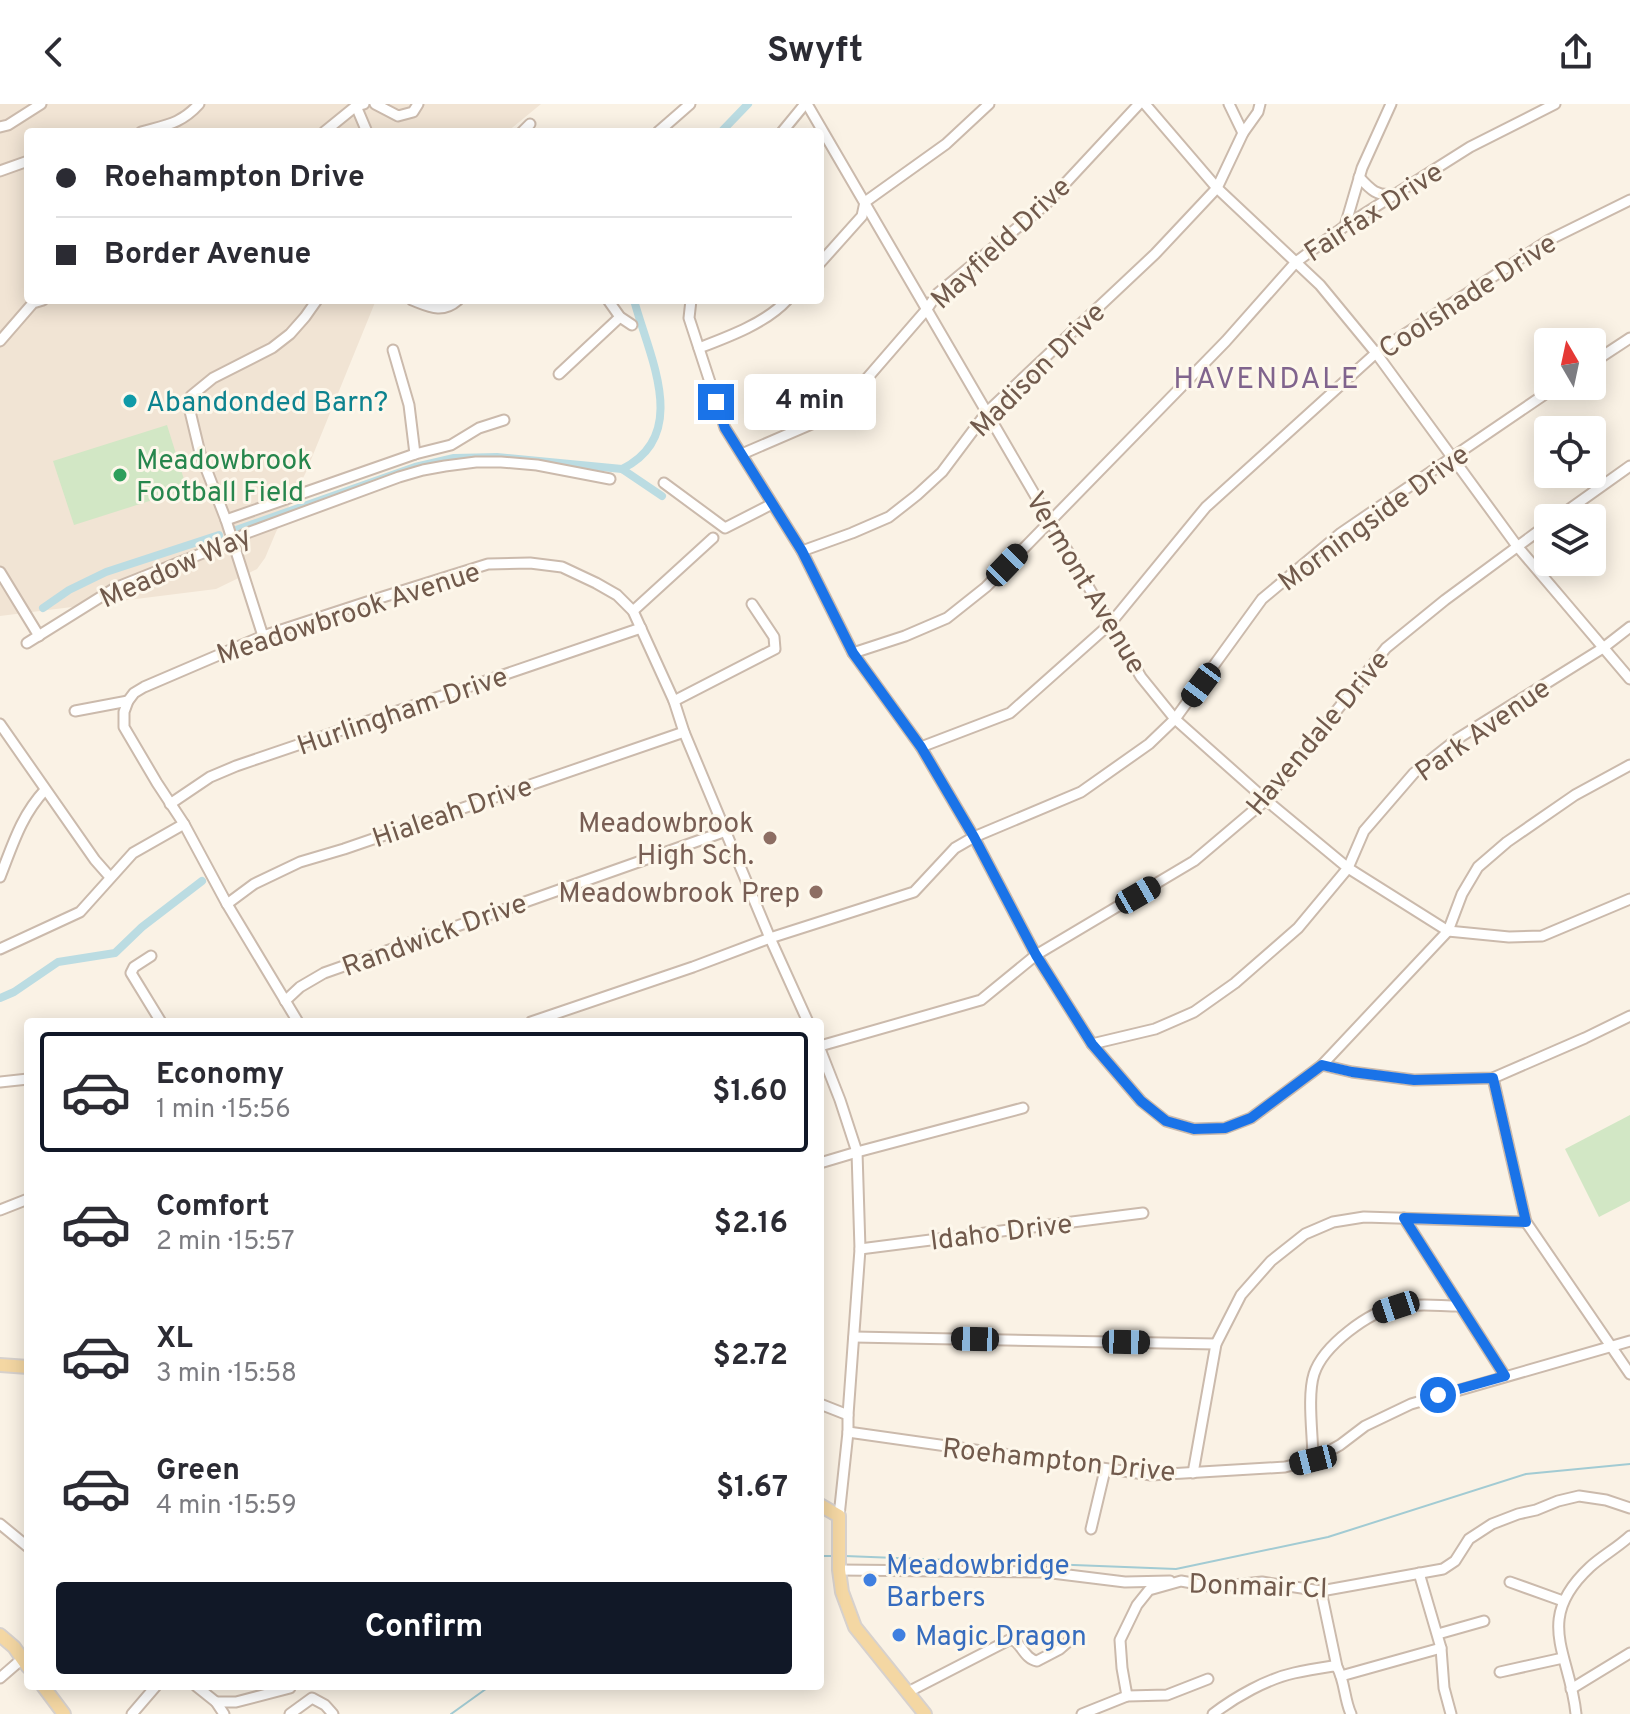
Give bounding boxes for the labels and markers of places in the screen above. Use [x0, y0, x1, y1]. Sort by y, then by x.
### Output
place label: Abandonded Barn? [146, 386, 388, 422]
marker: Abandonded Barn? [121, 392, 139, 410]
place label: Meadowbrook Football Field [136, 444, 312, 512]
marker: Meadowbrook Football Field [111, 466, 129, 484]
place label: Meadowbrook High Sch. [578, 807, 754, 875]
marker: Meadowbrook High Sch. [761, 829, 779, 847]
place label: Meadowbrook Prep [558, 877, 800, 913]
marker: Meadowbrook Prep [807, 883, 825, 901]
place label: Meadowbridge Barbers [886, 1549, 1070, 1617]
marker: Meadowbridge Barbers [861, 1571, 879, 1589]
place label: Magic Dragon [915, 1620, 1087, 1656]
marker: Magic Dragon [890, 1626, 908, 1644]

